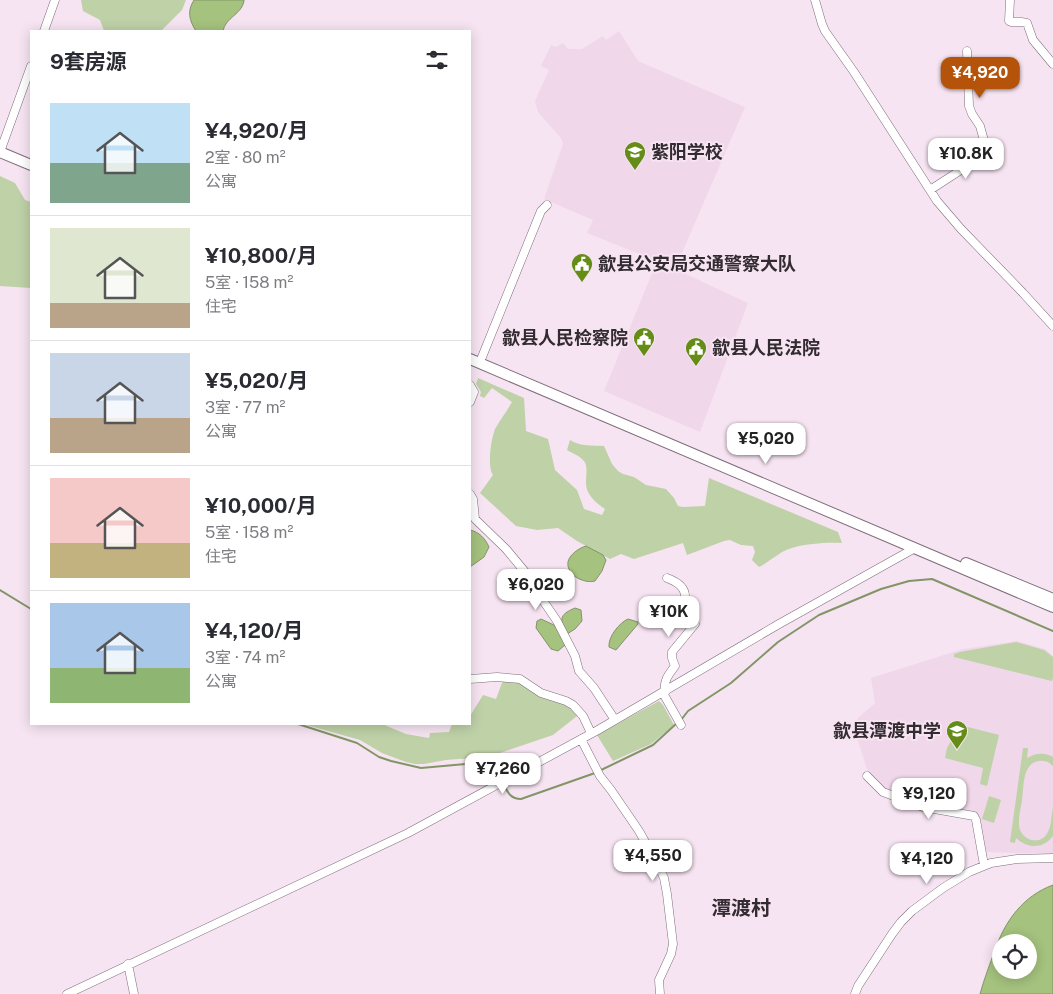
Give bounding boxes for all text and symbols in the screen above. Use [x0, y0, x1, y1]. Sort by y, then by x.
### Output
icon: filters [423, 46, 451, 74]
text: 9套房源 [50, 49, 127, 74]
pin: ¥4,920 [939, 56, 1021, 99]
text: ¥4,920 [952, 63, 1008, 82]
text: ¥4,920/月 [205, 118, 308, 143]
icon: home [90, 123, 150, 183]
pin: ¥10.8K [925, 138, 1007, 180]
school or university icon: 紫阳学校 [623, 140, 647, 171]
place label: 紫阳学校 [651, 141, 723, 162]
text: ¥10.8K [939, 144, 993, 163]
text: 2室 · 80 m² [205, 148, 286, 167]
text: 公寓 [205, 172, 237, 191]
text: ¥10,800/月 [205, 243, 317, 268]
icon: home [90, 248, 150, 308]
public building icon: 歙县公安局交通警察大队 [570, 252, 594, 283]
place label: 歙县公安局交通警察大队 [598, 253, 796, 274]
text: 5室 · 158 m² [205, 273, 293, 292]
text: 住宅 [205, 297, 237, 316]
public building icon: 歙县人民检察院 [632, 326, 656, 357]
place label: 歙县人民检察院 [502, 327, 628, 348]
public building icon: 歙县人民法院 [684, 336, 708, 367]
place label: 歙县人民法院 [712, 337, 820, 358]
text: ¥5,020/月 [205, 368, 308, 393]
icon: home [90, 373, 150, 433]
text: 3室 · 77 m² [205, 398, 285, 417]
text: 公寓 [205, 422, 237, 441]
pin: ¥5,020 [725, 422, 807, 465]
text: ¥5,020 [738, 429, 794, 448]
text: ¥10,000/月 [205, 493, 317, 518]
icon: home [90, 498, 150, 558]
text: 5室 · 158 m² [205, 523, 293, 542]
text: 住宅 [205, 547, 237, 566]
pin: ¥6,020 [495, 568, 577, 611]
text: ¥6,020 [508, 575, 564, 594]
pin: ¥10K [639, 596, 699, 638]
text: ¥10K [649, 602, 689, 621]
text: ¥4,120/月 [205, 618, 303, 643]
icon: home [90, 623, 150, 683]
text: 3室 · 74 m² [205, 648, 285, 667]
text: 公寓 [205, 672, 237, 691]
school or university icon: 歙县潭渡中学 [945, 719, 969, 750]
place label: 歙县潭渡中学 [833, 720, 941, 741]
pin: ¥7,260 [462, 752, 544, 795]
text: ¥7,260 [476, 759, 530, 778]
pin: ¥9,120 [888, 778, 970, 820]
text: ¥9,120 [903, 784, 955, 803]
pin: ¥4,550 [612, 840, 694, 882]
pin: ¥4,120 [886, 842, 968, 885]
text: ¥4,550 [624, 846, 682, 865]
text: ¥4,120 [901, 849, 953, 868]
district label: 潭渡村 [711, 896, 771, 920]
map controls [992, 934, 1037, 979]
button: locate [992, 934, 1037, 979]

